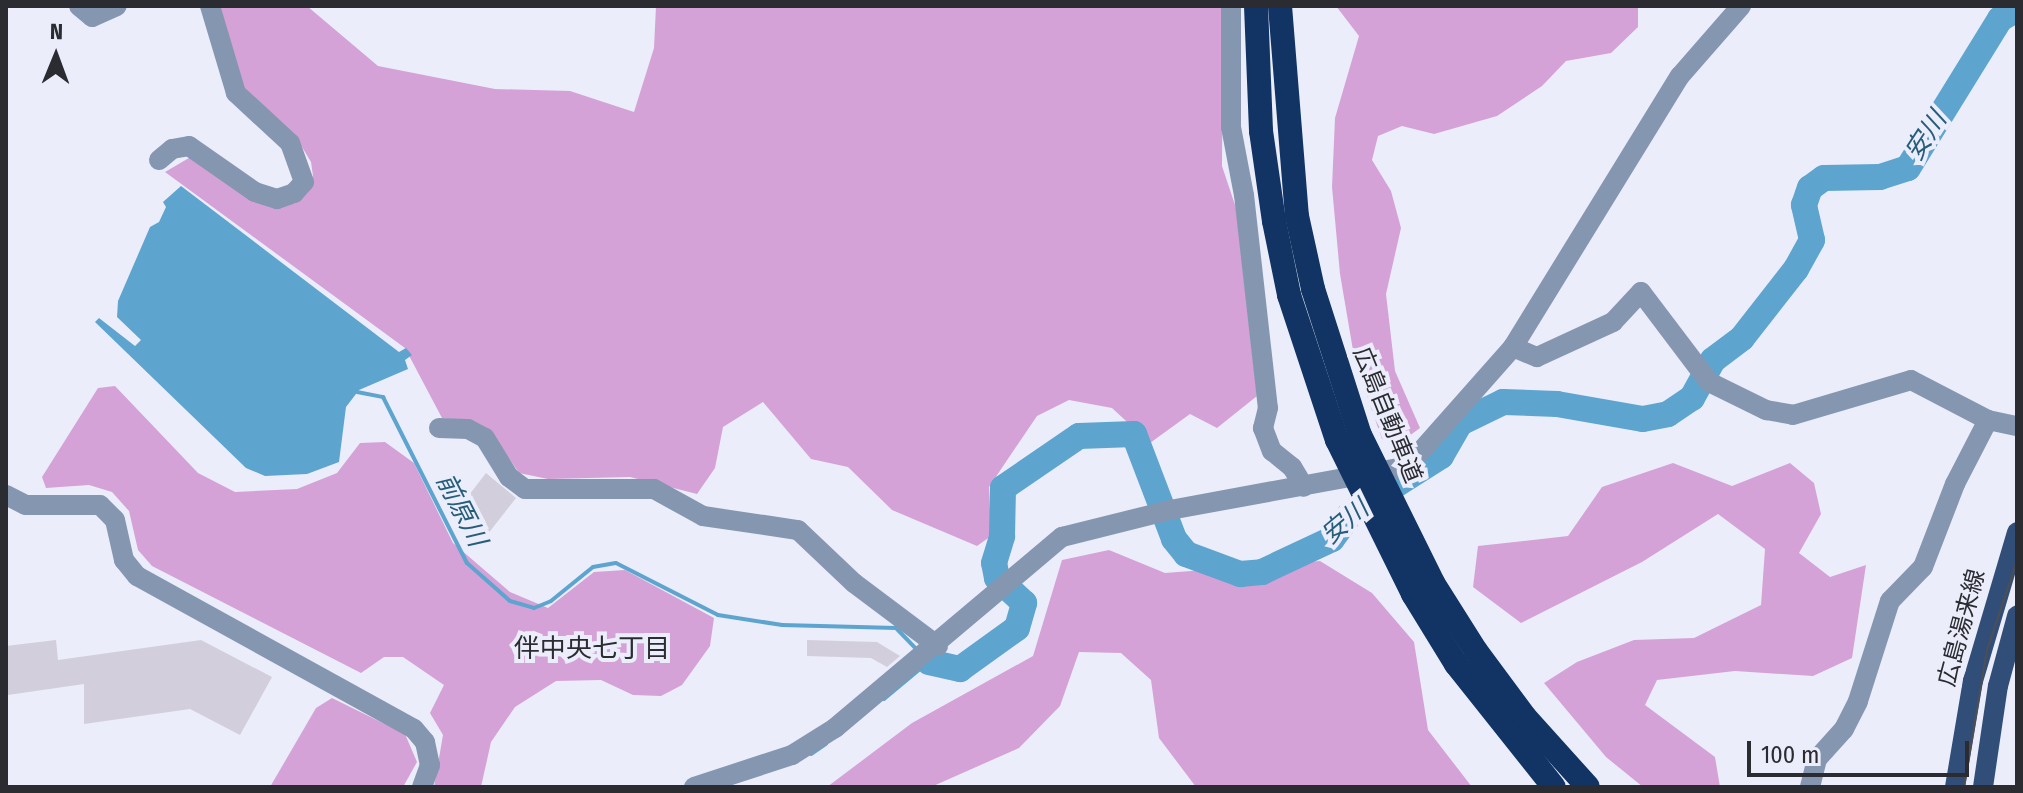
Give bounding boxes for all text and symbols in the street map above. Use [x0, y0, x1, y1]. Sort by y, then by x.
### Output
north arrow [16, 16, 96, 96]
text: N [50, 18, 63, 45]
water label: 安川 [1899, 106, 1953, 166]
street label: 広島自動車道 [1347, 343, 1427, 487]
water label: 前原川 [429, 468, 493, 552]
water label: 安川 [1315, 493, 1375, 551]
street label: 広島湯来線 [1933, 566, 1991, 690]
district label: 伴中央七丁目 [514, 633, 670, 665]
scale bar [1751, 725, 1973, 775]
text: 100 m [1761, 741, 1819, 769]

